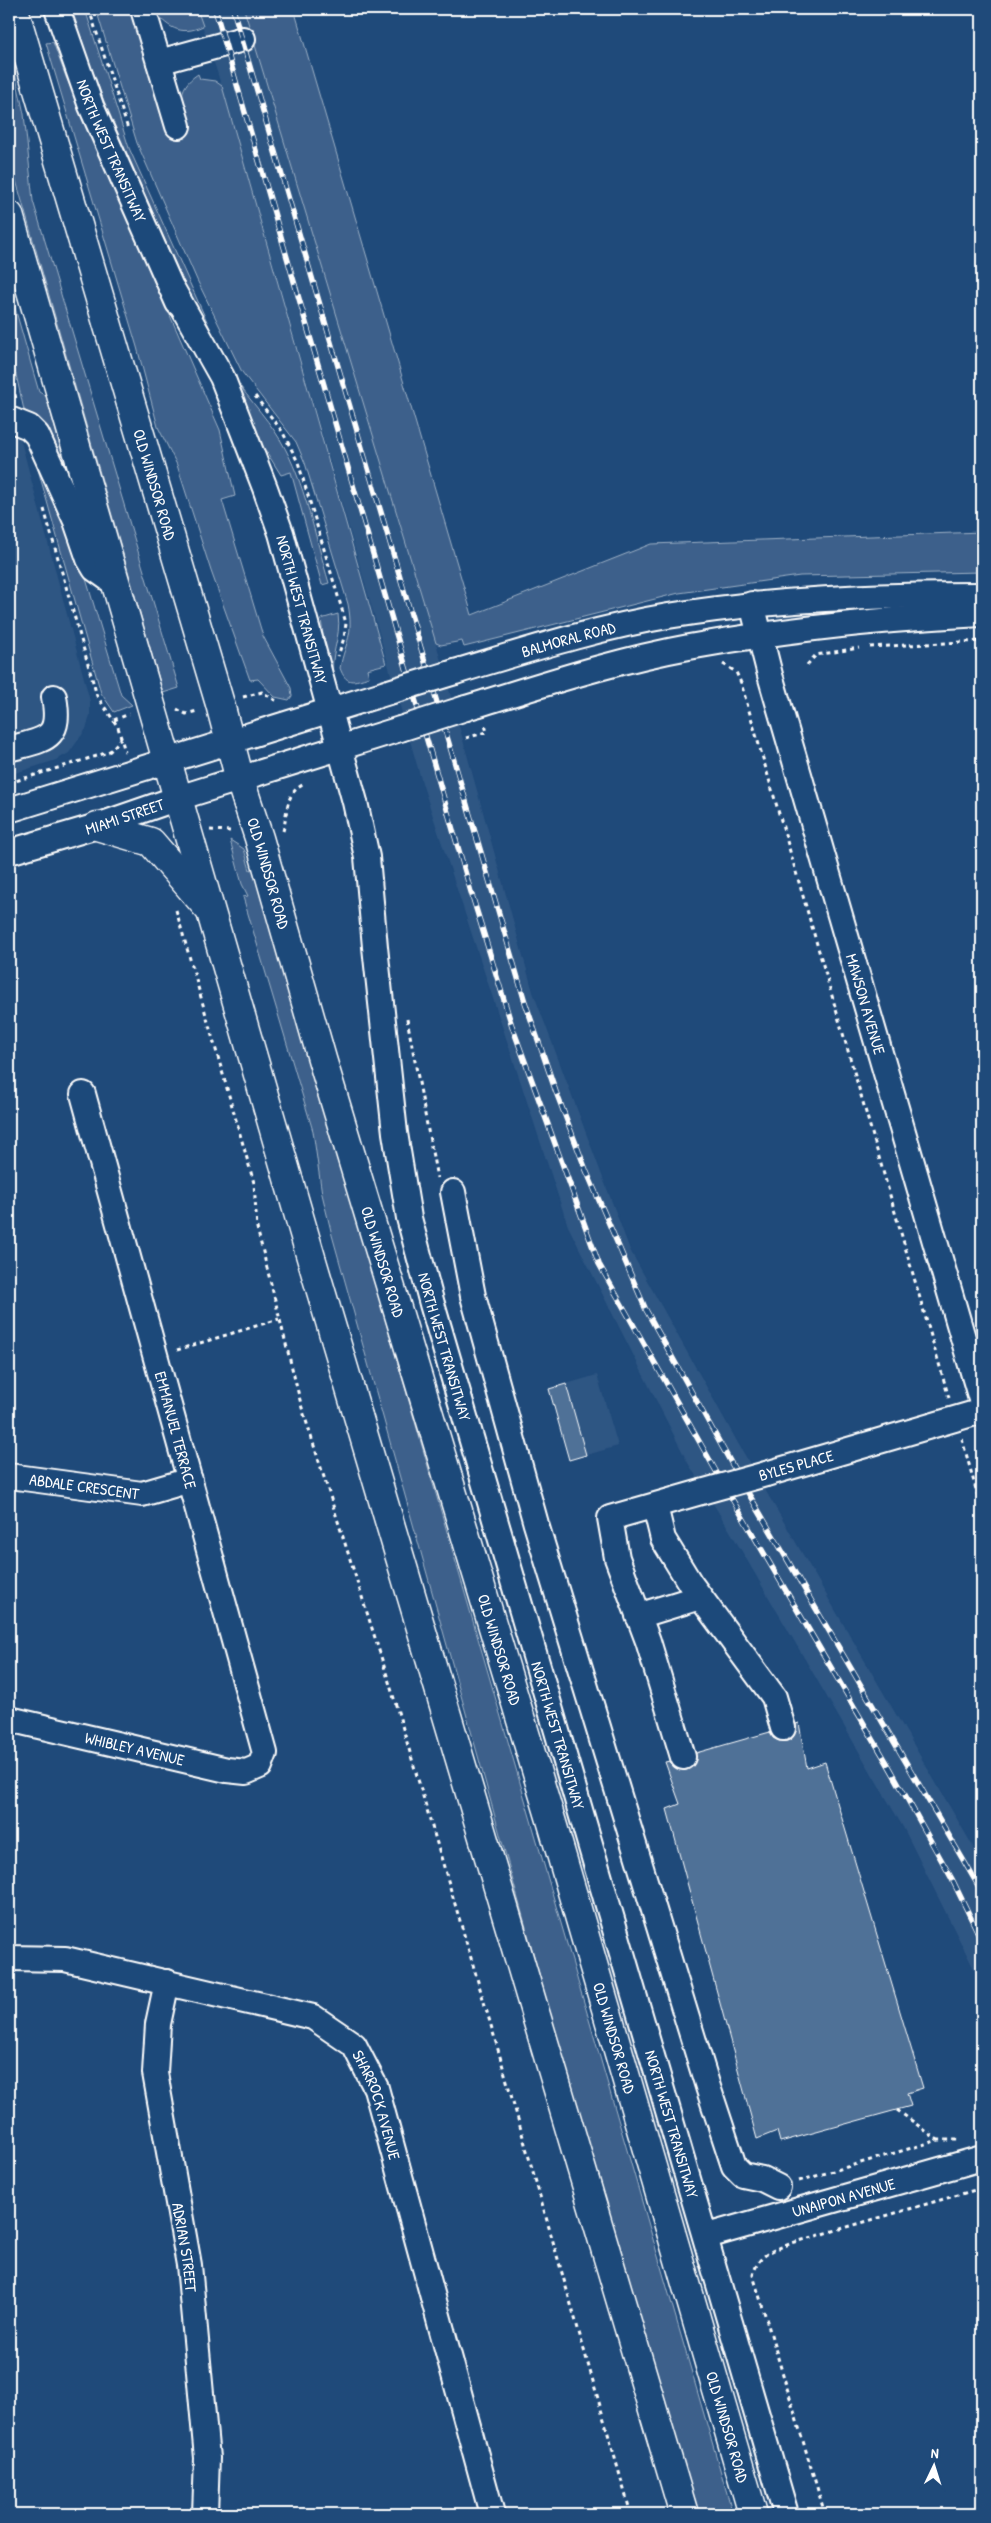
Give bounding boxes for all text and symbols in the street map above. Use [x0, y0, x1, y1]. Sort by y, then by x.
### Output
street label: NORTH WEST TRANSITWAY [72, 76, 152, 226]
street label: OLD WINDSOR ROAD [128, 426, 182, 543]
street label: NORTH WEST TRANSITWAY [271, 533, 333, 686]
street label: BALMORAL ROAD [519, 616, 618, 662]
street label: MIAMI STREET [83, 793, 167, 840]
street label: OLD WINDSOR ROAD [242, 815, 295, 932]
street label: MAWSON AVENUE [841, 951, 891, 1057]
street label: OLD WINDSOR ROAD [356, 1204, 410, 1320]
street label: NORTH WEST TRANSITWAY [413, 1270, 477, 1423]
street label: EMMANUEL TERRACE [150, 1369, 202, 1491]
street label: BYLES PLACE [756, 1444, 836, 1486]
street label: ABDALE CRESCENT [28, 1468, 141, 1505]
street label: OLD WINDSOR ROAD [473, 1591, 527, 1708]
street label: NORTH WEST TRANSITWAY [526, 1659, 590, 1812]
street label: WHIBLEY AVENUE [83, 1726, 186, 1771]
street label: OLD WINDSOR ROAD [588, 1980, 641, 2096]
street label: SHARROCK AVENUE [347, 2046, 406, 2162]
street label: NORTH WEST TRANSITWAY [640, 2047, 704, 2201]
street label: UNAIPON AVENUE [790, 2172, 898, 2222]
street label: ADRIAN STREET [167, 2201, 203, 2293]
street label: OLD WINDSOR ROAD [701, 2369, 754, 2485]
north arrow [908, 2440, 958, 2490]
text: N [931, 2443, 940, 2462]

